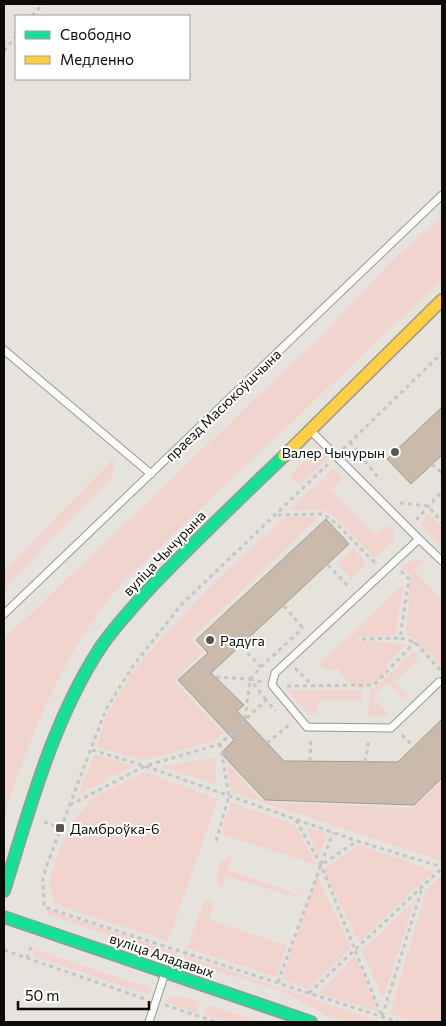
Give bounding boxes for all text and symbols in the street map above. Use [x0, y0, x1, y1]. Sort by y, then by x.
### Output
legend [15, 15, 190, 80]
text: Свободно [60, 25, 131, 43]
text: Медленно [60, 50, 134, 68]
street label: праезд Масюкоўшчына [162, 345, 284, 465]
place label: Валер Чычурын [282, 444, 385, 461]
marker: Валер Чычурын [389, 446, 401, 458]
street label: вуліца Чычурына [119, 507, 209, 599]
place label: Радуга [220, 632, 265, 649]
marker: Радуга [204, 634, 216, 646]
place label: Дамброўка-6 [70, 820, 159, 837]
marker: Дамброўка-6 [54, 822, 66, 834]
street label: вуліца Аладавых [108, 929, 217, 981]
scale bar [18, 978, 149, 1010]
text: 50 m [25, 986, 59, 1004]

